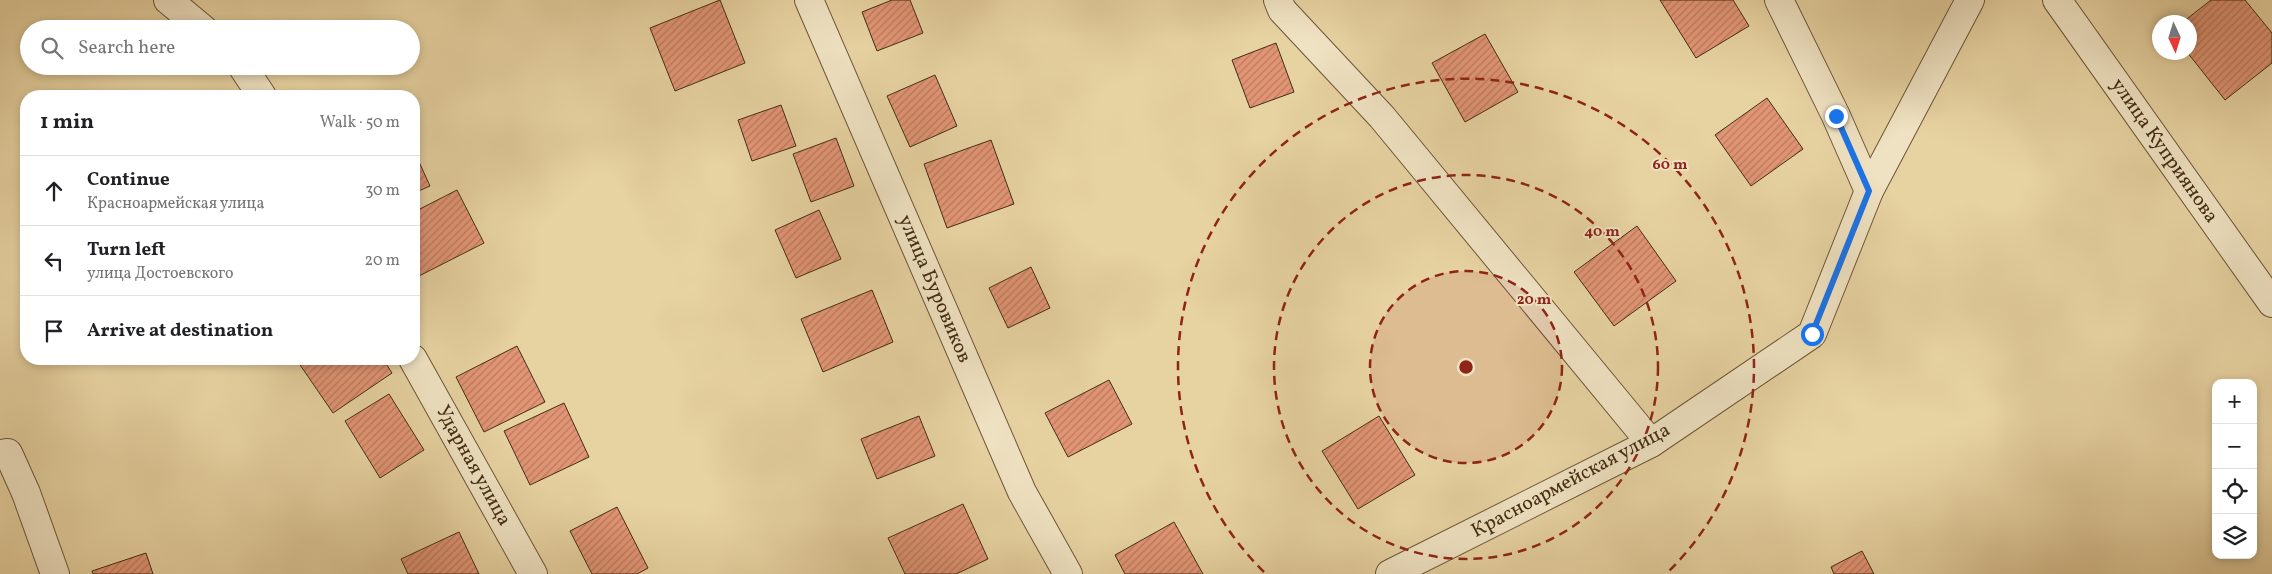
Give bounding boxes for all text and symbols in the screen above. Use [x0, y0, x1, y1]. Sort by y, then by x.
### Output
north arrow [2152, 15, 2197, 60]
search box [20, 20, 420, 75]
icon: search [38, 34, 66, 62]
text: Search here [78, 35, 175, 61]
street label: улица Куприянова [2103, 73, 2225, 229]
route end [1825, 105, 1848, 128]
text: 1 min [40, 108, 94, 137]
text: Walk · 50 m [320, 112, 400, 134]
text: 60 m [1653, 155, 1688, 176]
text: Continue [87, 167, 170, 193]
icon: ahead [40, 177, 68, 205]
text: 30 m [365, 180, 400, 202]
text: Красноармейская улица [87, 193, 264, 215]
street label: улица Буровиков [890, 211, 978, 367]
text: 40 m [1584, 222, 1620, 243]
text: Turn left [87, 237, 166, 263]
icon: left [40, 247, 68, 275]
text: 20 m [365, 250, 400, 272]
text: улица Достоевского [87, 263, 234, 285]
text: 20 m [1517, 290, 1552, 311]
icon: arrive [40, 317, 68, 345]
text: Arrive at destination [87, 318, 273, 344]
route start [1801, 323, 1824, 346]
centre of rings [1457, 358, 1475, 376]
map controls [2212, 379, 2257, 559]
button: + [2212, 379, 2257, 424]
street label: Ударная улица [428, 401, 518, 531]
street label: Красноармейская улица [1467, 417, 1675, 545]
button: − [2212, 424, 2257, 469]
button: locate [2212, 469, 2257, 514]
button: layers [2212, 514, 2257, 559]

